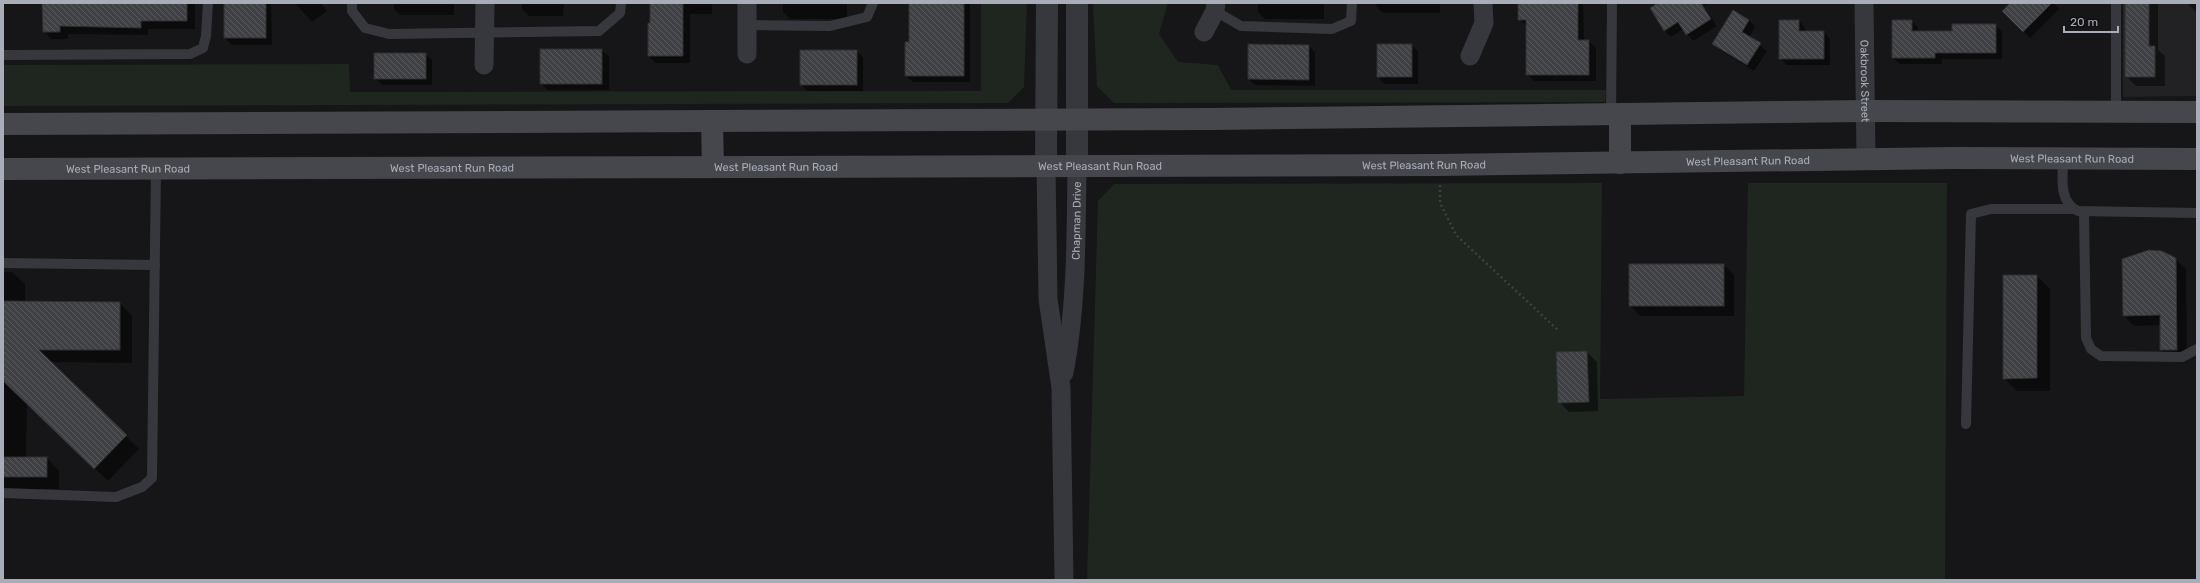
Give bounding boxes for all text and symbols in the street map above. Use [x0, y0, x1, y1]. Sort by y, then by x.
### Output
scale bar [2064, 8, 2118, 34]
text: 20 m [2070, 15, 2098, 29]
street label: Oakbrook Street [1858, 40, 1872, 123]
street label: West Pleasant Run Road [2010, 152, 2134, 165]
street label: West Pleasant Run Road [1686, 153, 1810, 168]
street label: West Pleasant Run Road [1362, 158, 1486, 172]
street label: West Pleasant Run Road [1038, 159, 1162, 173]
street label: West Pleasant Run Road [714, 160, 838, 174]
street label: West Pleasant Run Road [390, 161, 514, 174]
street label: West Pleasant Run Road [66, 162, 190, 175]
street label: Chapman Drive [1069, 181, 1083, 260]

